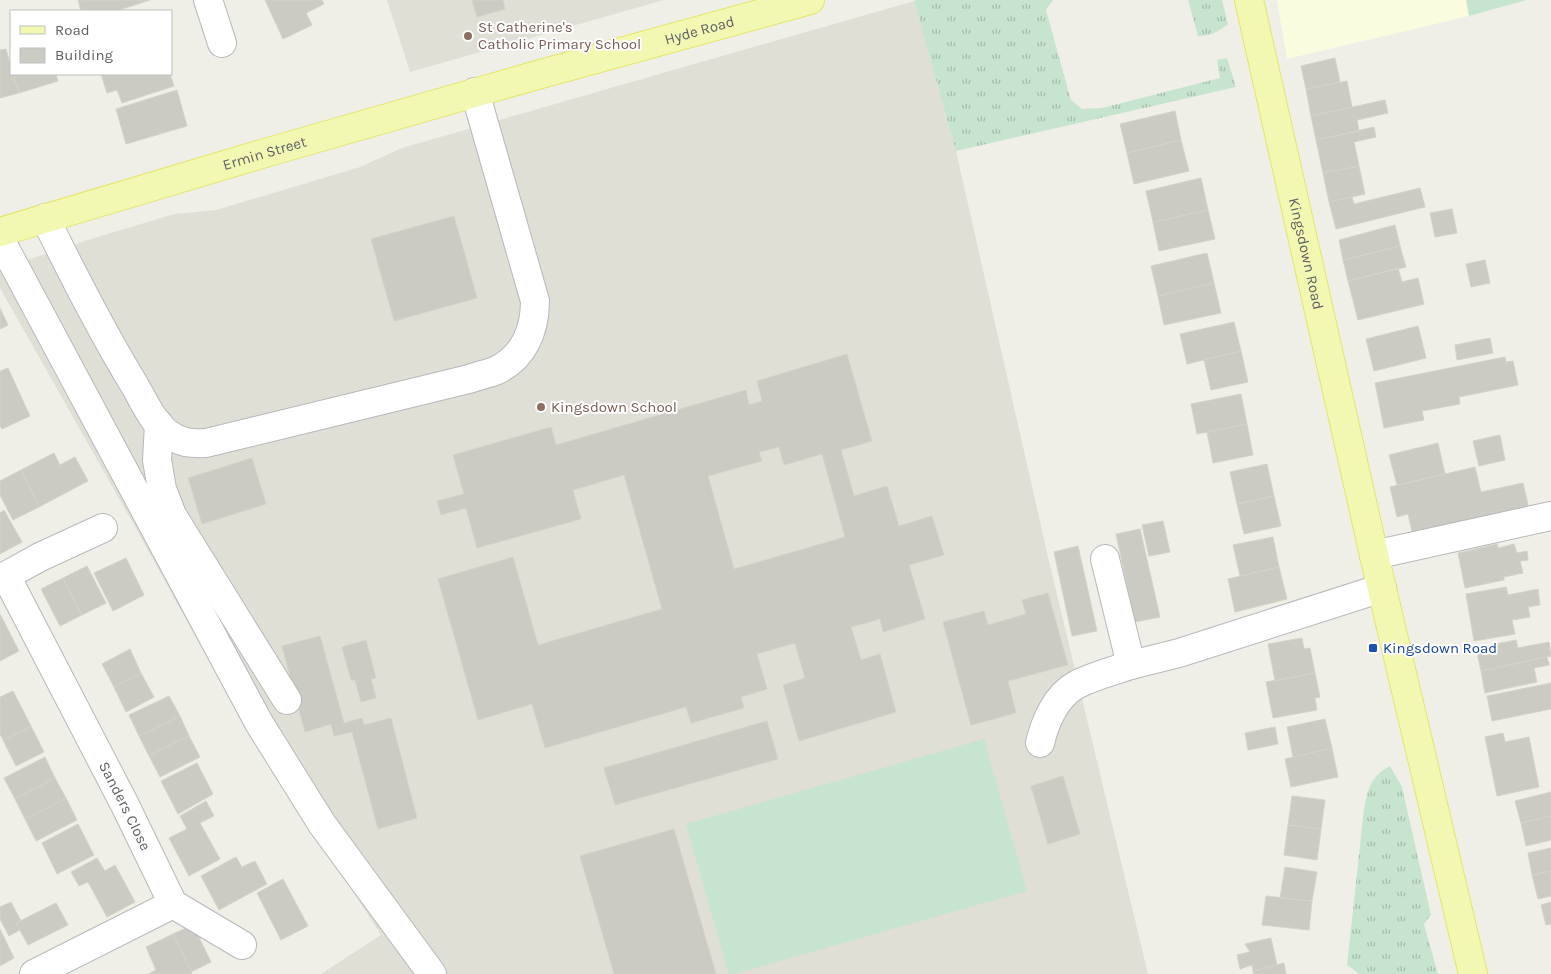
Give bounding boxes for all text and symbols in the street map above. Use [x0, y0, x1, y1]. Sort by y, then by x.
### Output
legend [10, 10, 172, 75]
street label: Hyde Road [663, 12, 736, 49]
place label: St Catherine's Catholic Primary School [478, 18, 641, 53]
text: Road [55, 21, 90, 39]
marker: St Catherine's Catholic Primary School [462, 30, 474, 42]
text: Building [55, 46, 113, 64]
street label: Ermin Street [221, 133, 309, 174]
street label: Kingsdown Road [1285, 196, 1327, 311]
place label: Kingsdown School [551, 398, 677, 416]
marker: Kingsdown School [535, 401, 547, 413]
place label: Kingsdown Road [1383, 639, 1497, 657]
marker: Kingsdown Road [1367, 642, 1379, 654]
street label: Sanders Close [95, 759, 155, 853]

